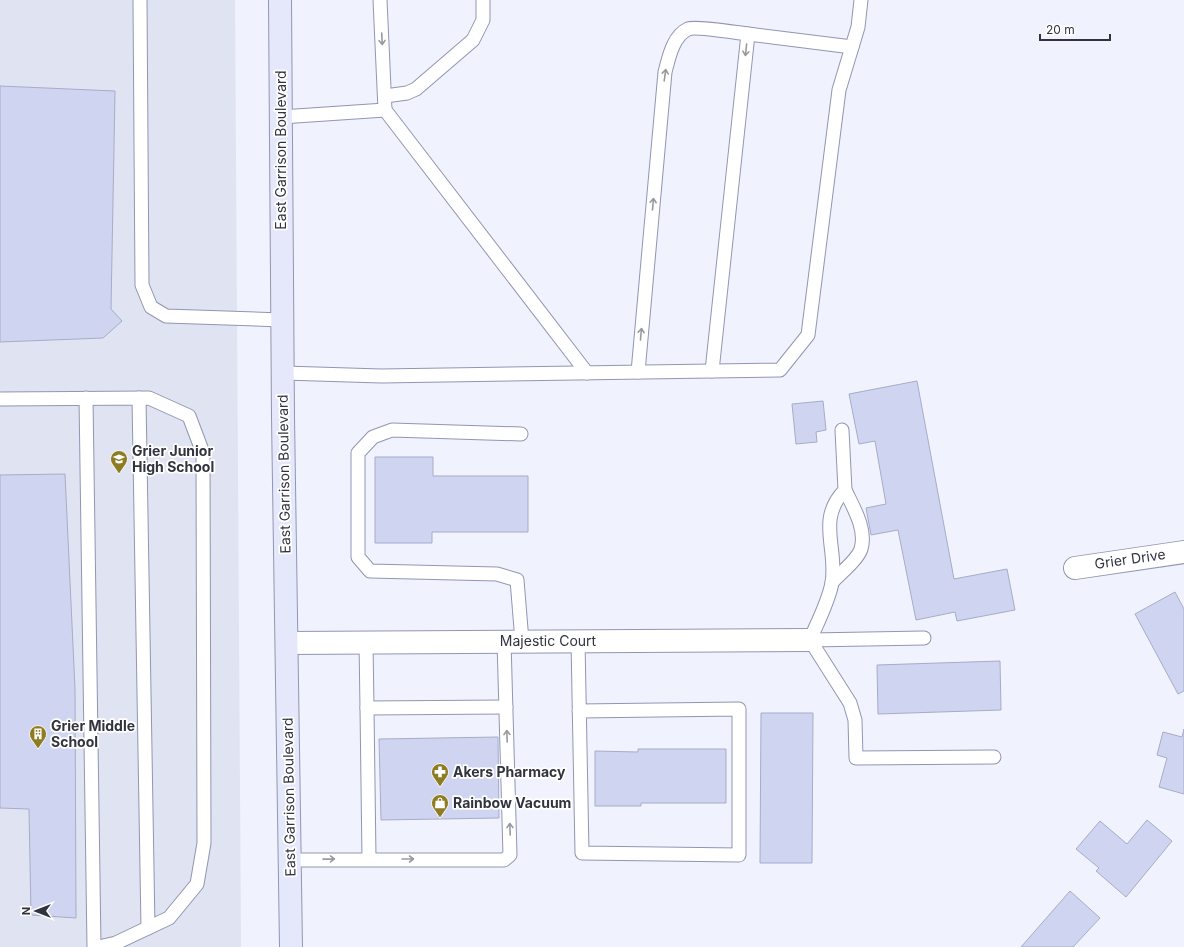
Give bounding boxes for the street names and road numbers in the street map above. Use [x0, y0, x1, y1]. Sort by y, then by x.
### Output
street label: East Garrison Boulevard [272, 70, 289, 230]
street label: East Garrison Boulevard [274, 394, 293, 554]
street label: Grier Drive [1093, 545, 1166, 572]
street label: Majestic Court [500, 632, 597, 649]
street label: East Garrison Boulevard [279, 717, 298, 877]

